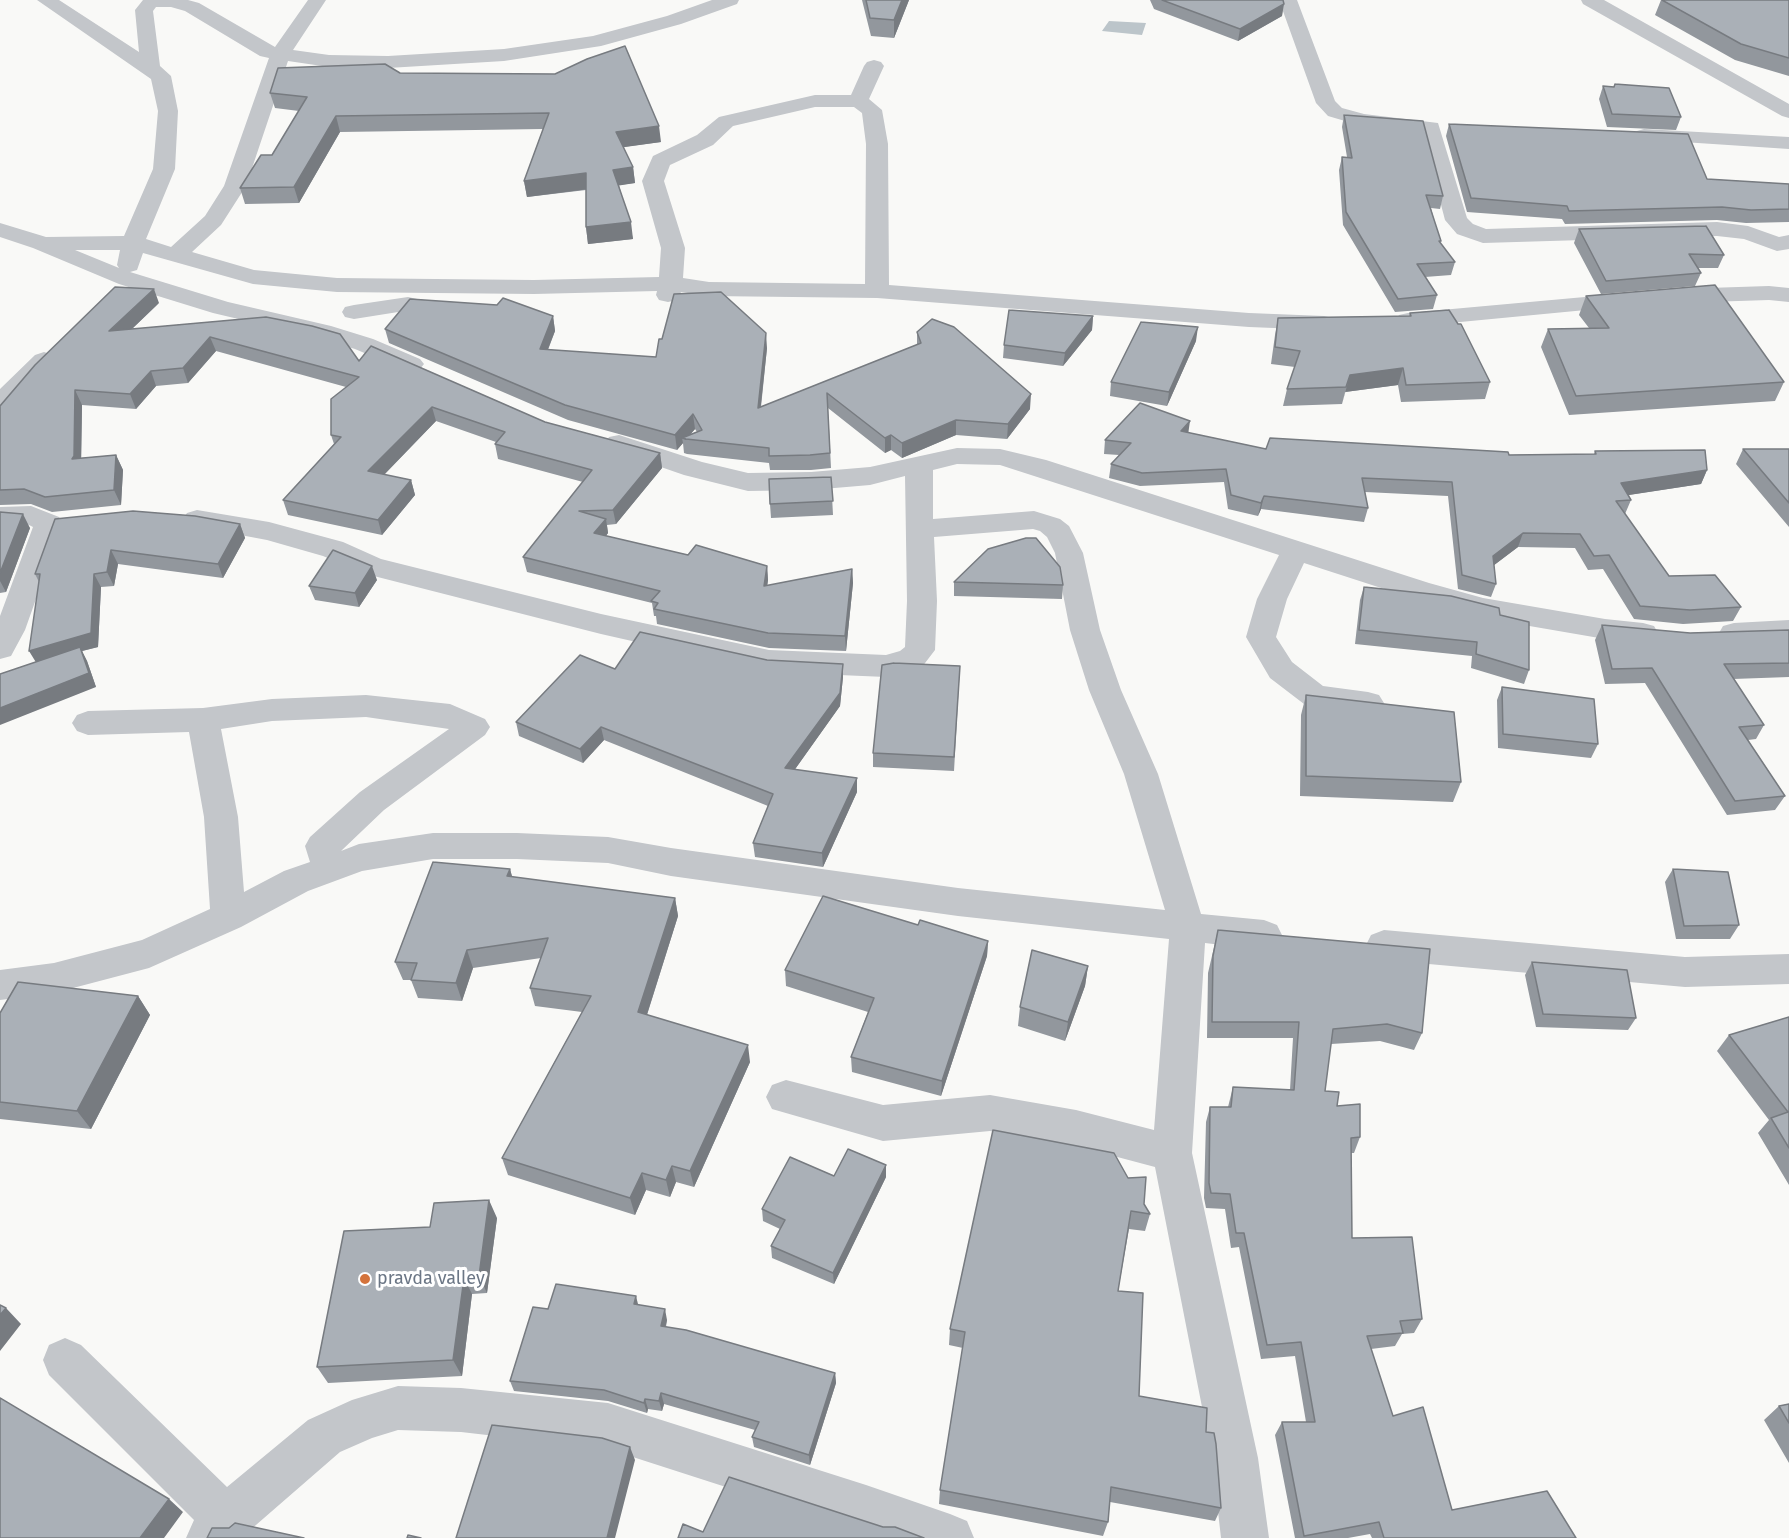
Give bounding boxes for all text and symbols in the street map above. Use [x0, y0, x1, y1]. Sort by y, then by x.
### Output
place label: pravda valley [377, 1268, 485, 1290]
marker: pravda valley [358, 1272, 372, 1286]

